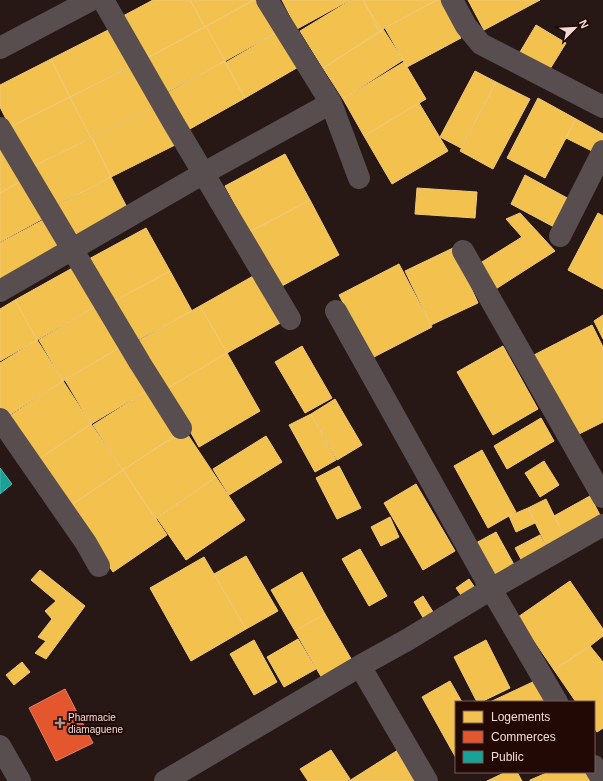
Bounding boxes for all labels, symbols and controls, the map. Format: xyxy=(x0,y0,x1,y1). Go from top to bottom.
north arrow xyxy=(555,8,595,48)
text: N xyxy=(577,18,591,30)
legend xyxy=(455,701,595,773)
text: Logements xyxy=(491,710,550,724)
place label: Pharmacie diamaguene xyxy=(68,712,123,735)
marker: Pharmacie diamaguene xyxy=(55,718,65,728)
text: Commerces xyxy=(491,730,556,744)
text: Public xyxy=(491,750,524,764)

